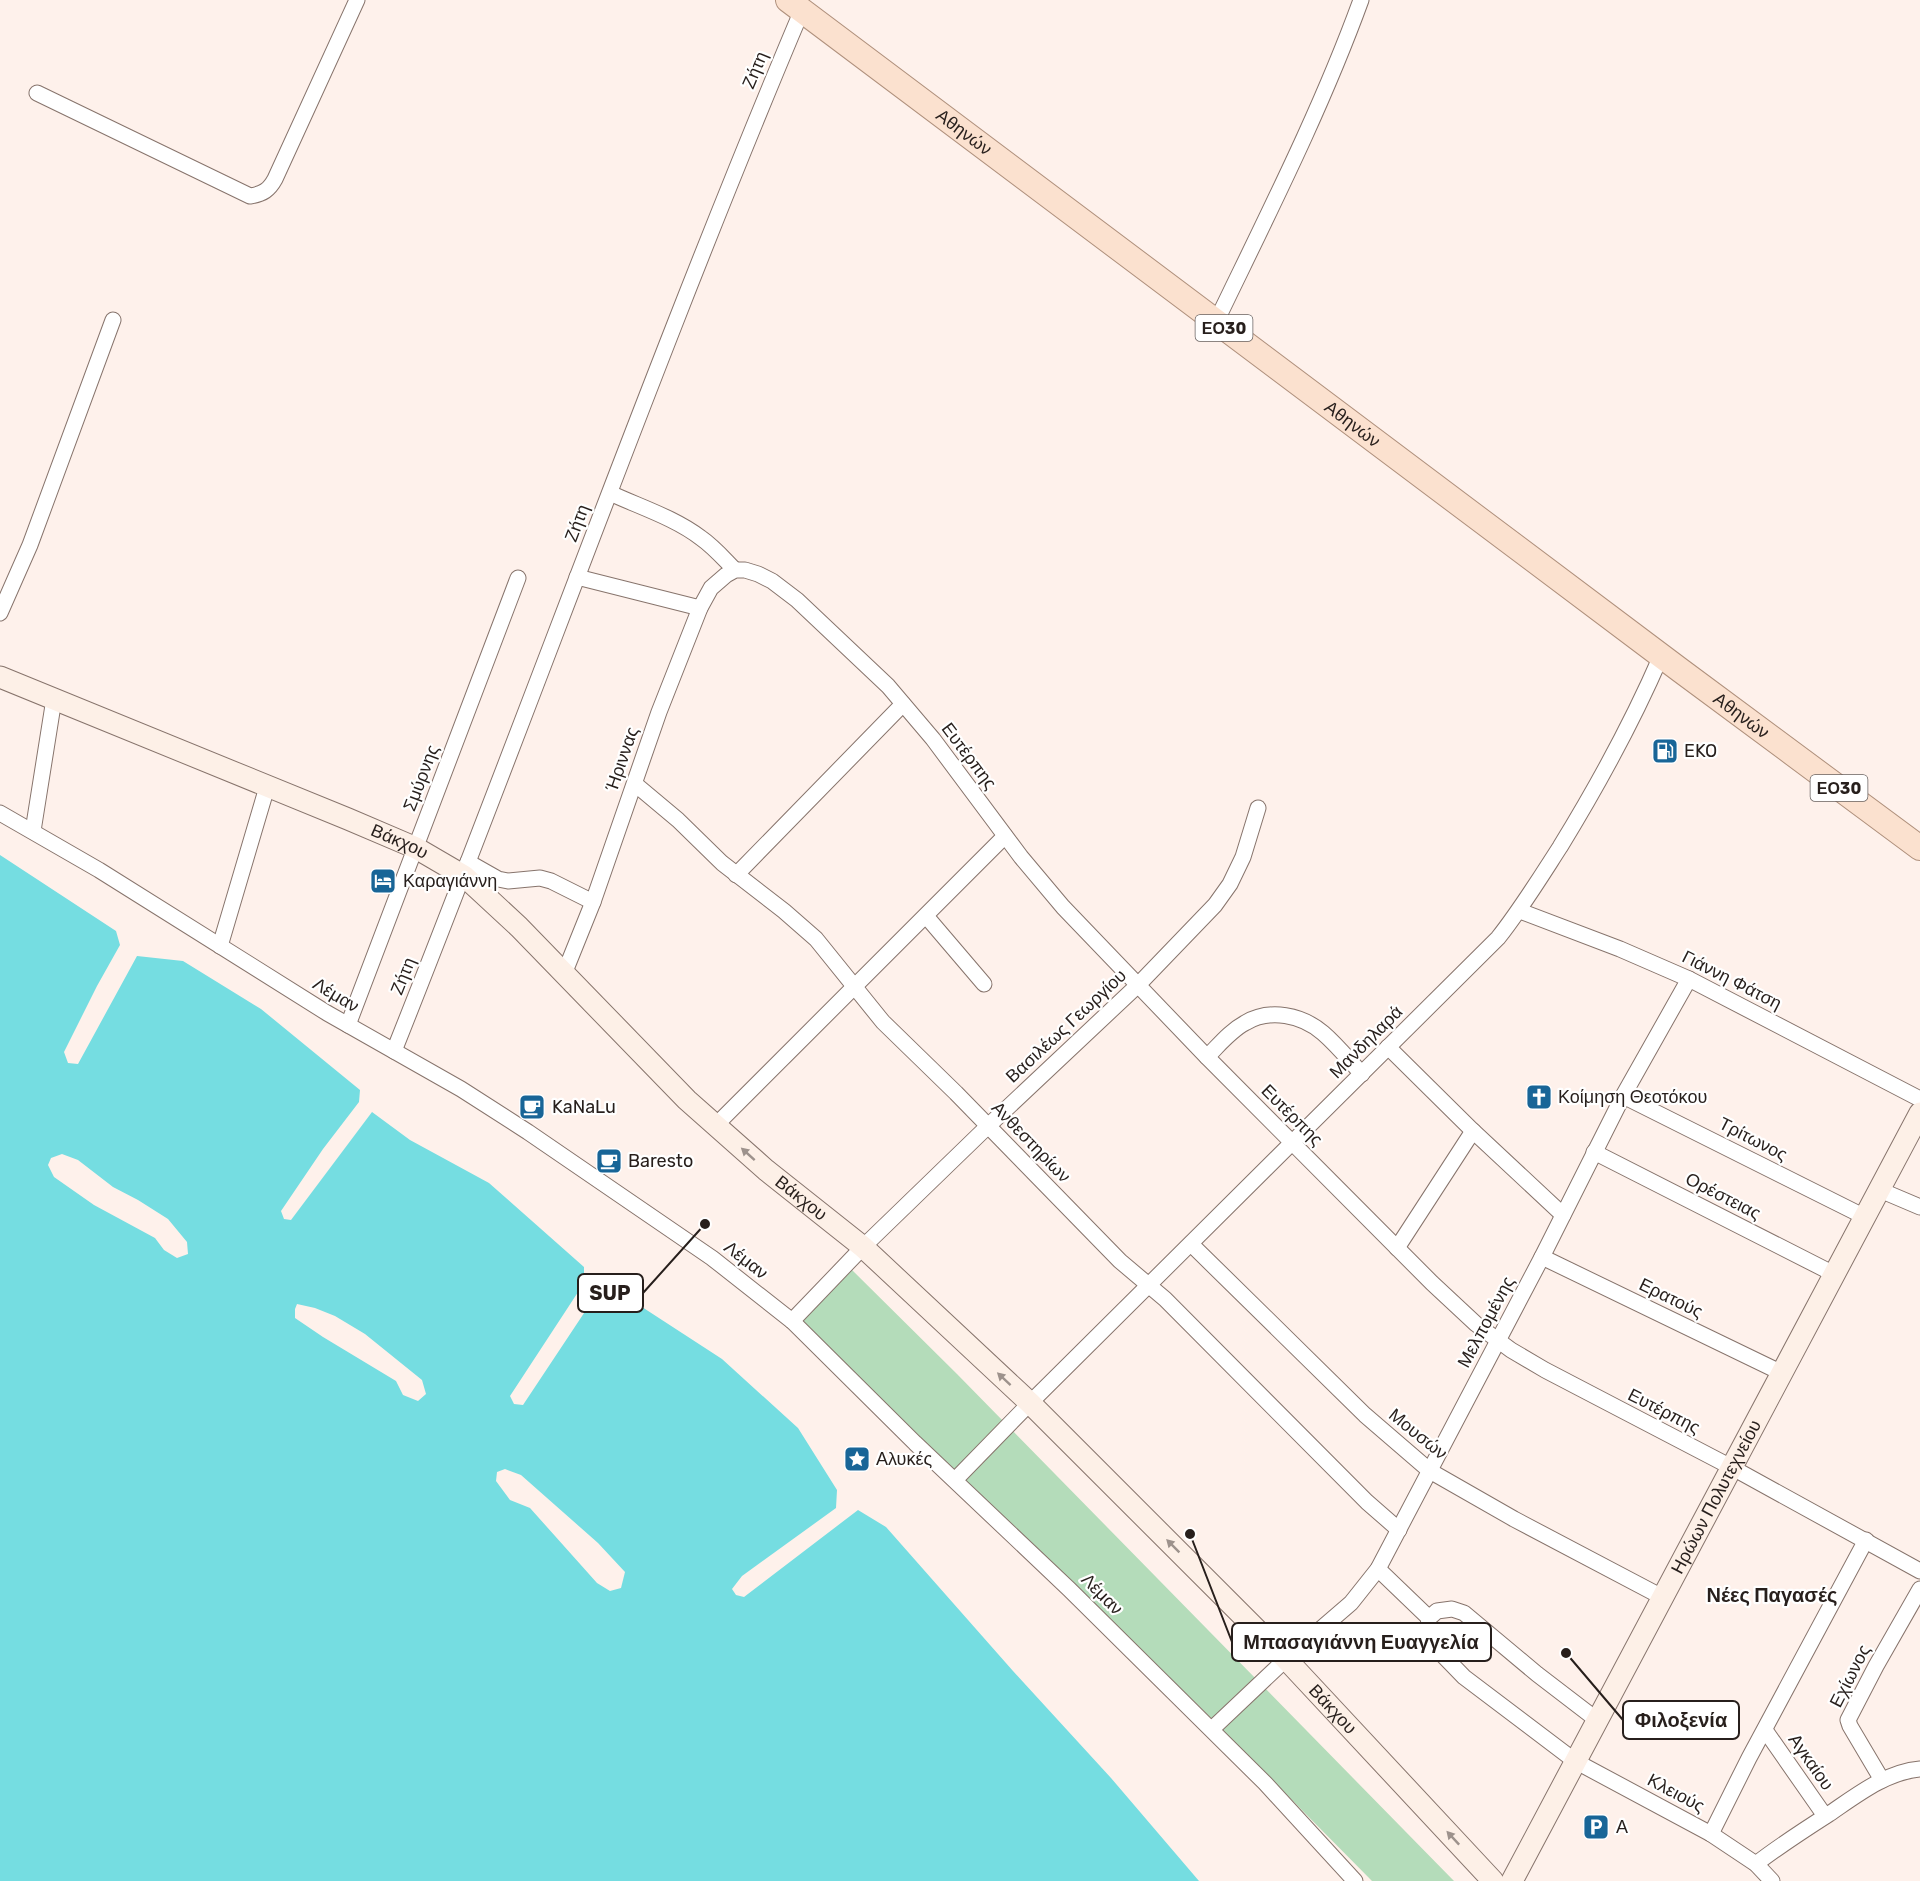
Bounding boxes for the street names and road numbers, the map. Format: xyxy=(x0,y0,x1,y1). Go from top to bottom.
street label: Ζήτη xyxy=(737,48,773,92)
street label: Αθηνών xyxy=(932,104,996,160)
road number: ΕΟ30 xyxy=(1196,315,1252,341)
street label: Αθηνών xyxy=(1320,396,1385,452)
street label: Ζήτη xyxy=(560,501,594,545)
street label: Αθηνών xyxy=(1709,688,1774,743)
street label: Ευτέρπης xyxy=(937,718,1001,794)
street label: Ήριννας xyxy=(600,724,643,795)
street label: Σμύρνης xyxy=(398,741,444,814)
road number: ΕΟ30 xyxy=(1810,775,1868,801)
street label: Βάκχου xyxy=(368,819,432,864)
street label: Γιάννη Φάτση xyxy=(1679,946,1785,1014)
street label: Ζήτη xyxy=(386,954,420,998)
street label: Βασιλέως Γεωργίου xyxy=(1001,964,1131,1088)
street label: Λέμαν xyxy=(309,973,363,1017)
street label: Μανδηλαρά xyxy=(1325,1001,1407,1083)
street label: Ευτέρπης xyxy=(1257,1080,1328,1151)
street label: Ανθεστηρίων xyxy=(987,1097,1075,1187)
street label: Τρίτωνος xyxy=(1715,1112,1791,1166)
street label: Ορέστειας xyxy=(1682,1168,1765,1224)
street label: Βάκχου xyxy=(771,1171,832,1225)
street label: Λέμαν xyxy=(720,1236,772,1284)
street label: Μελπομένης xyxy=(1453,1272,1519,1371)
street label: Ερατούς xyxy=(1636,1273,1707,1323)
street label: Ευτέρπης xyxy=(1624,1383,1704,1439)
street label: Μουσών xyxy=(1384,1404,1452,1464)
street label: Ηρώων Πολυτεχνείου xyxy=(1666,1416,1766,1578)
street label: Λέμαν xyxy=(1077,1569,1127,1619)
street label: Εχίωνος xyxy=(1825,1641,1875,1711)
street label: Βάκχου xyxy=(1304,1680,1361,1739)
street label: Αγκαίου xyxy=(1784,1730,1838,1794)
street label: Κλειούς xyxy=(1644,1769,1709,1817)

